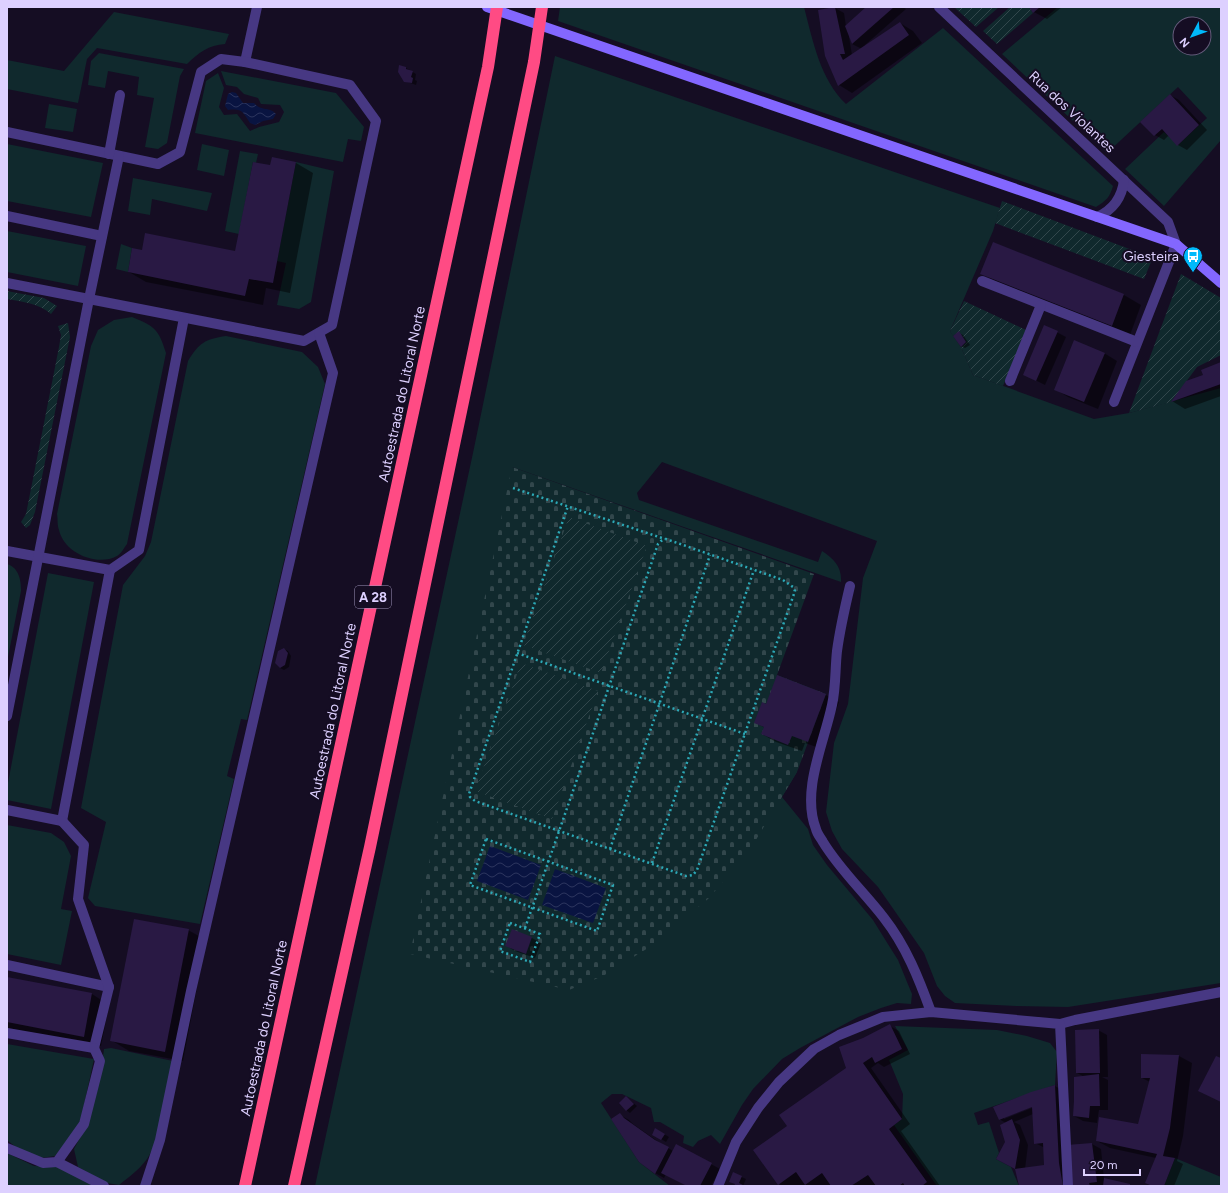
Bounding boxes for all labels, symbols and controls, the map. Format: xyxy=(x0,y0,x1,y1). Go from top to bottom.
north arrow xyxy=(1172,16,1212,56)
text: N xyxy=(1177,35,1193,50)
street label: Rua dos Violantes xyxy=(1025,68,1119,156)
bus stop icon: Giesteira xyxy=(1182,245,1204,273)
place label: Giesteira xyxy=(1123,248,1179,265)
street label: Autoestrada do Litoral Norte xyxy=(375,304,429,484)
road number: A 28 xyxy=(355,586,391,608)
street label: Autoestrada do Litoral Norte xyxy=(306,621,360,801)
street label: Autoestrada do Litoral Norte xyxy=(237,938,291,1118)
scale bar xyxy=(1084,1151,1140,1177)
text: 20 m xyxy=(1090,1158,1118,1172)

